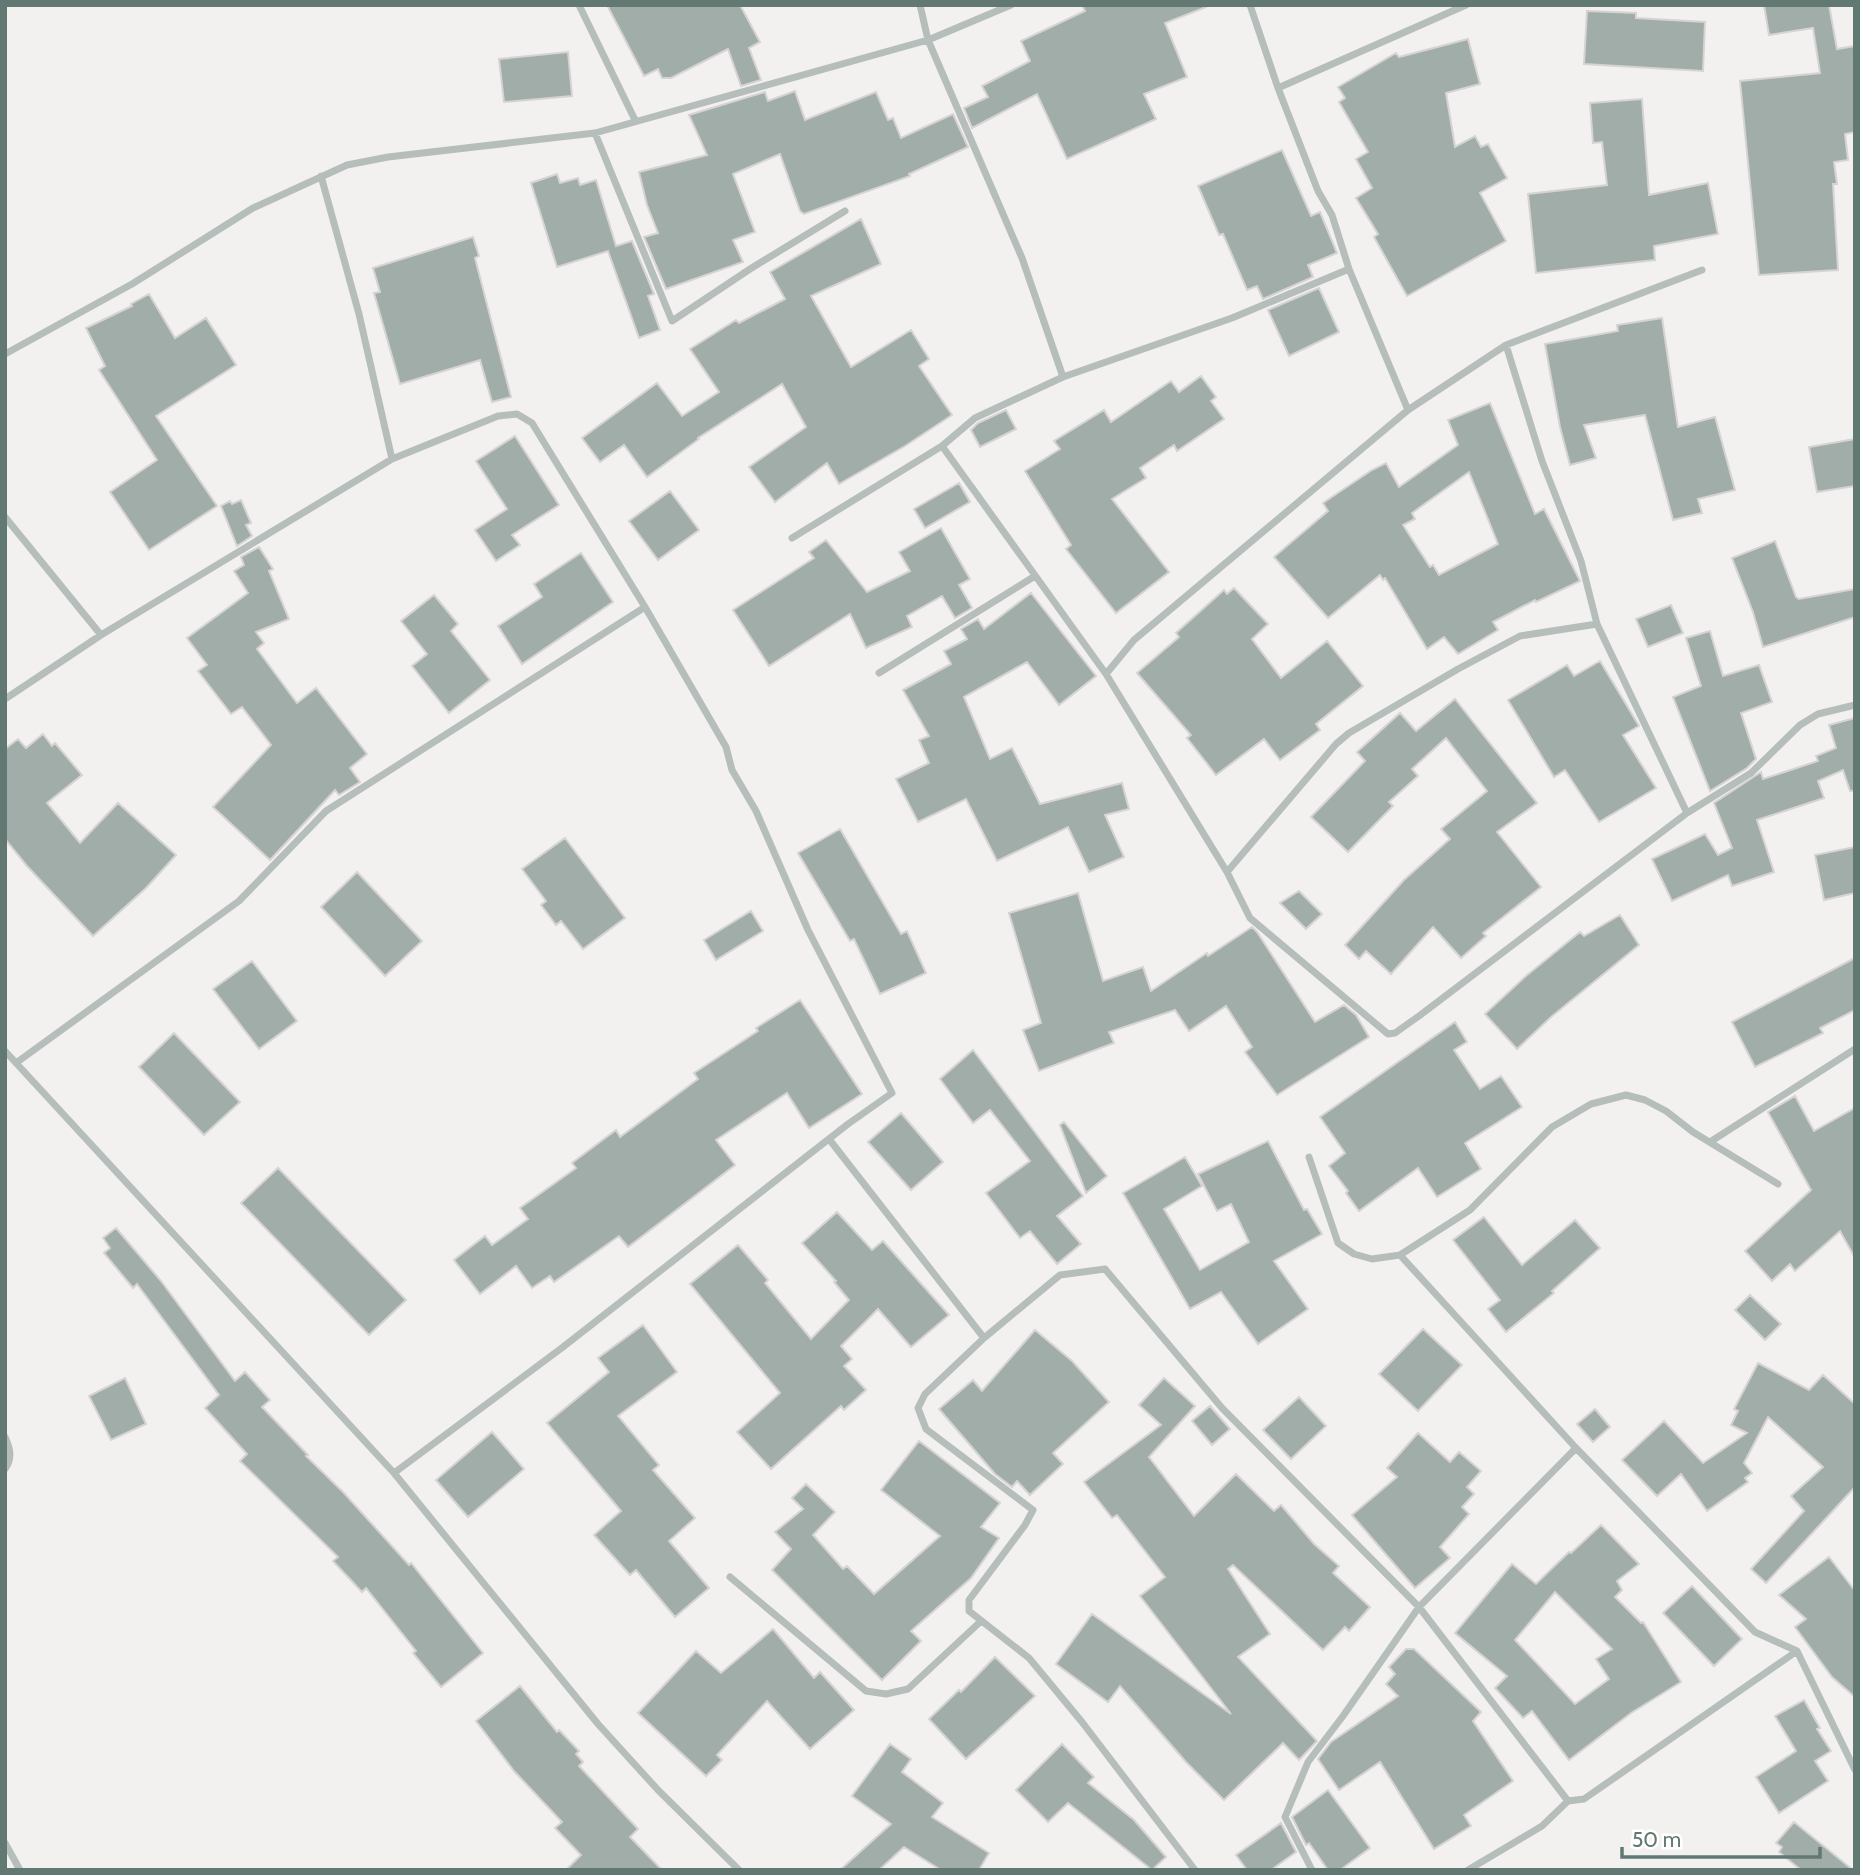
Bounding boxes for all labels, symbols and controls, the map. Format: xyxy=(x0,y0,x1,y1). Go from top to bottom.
scale bar xyxy=(1622,1815,1820,1859)
text: 50 m xyxy=(1632,1827,1681,1852)

